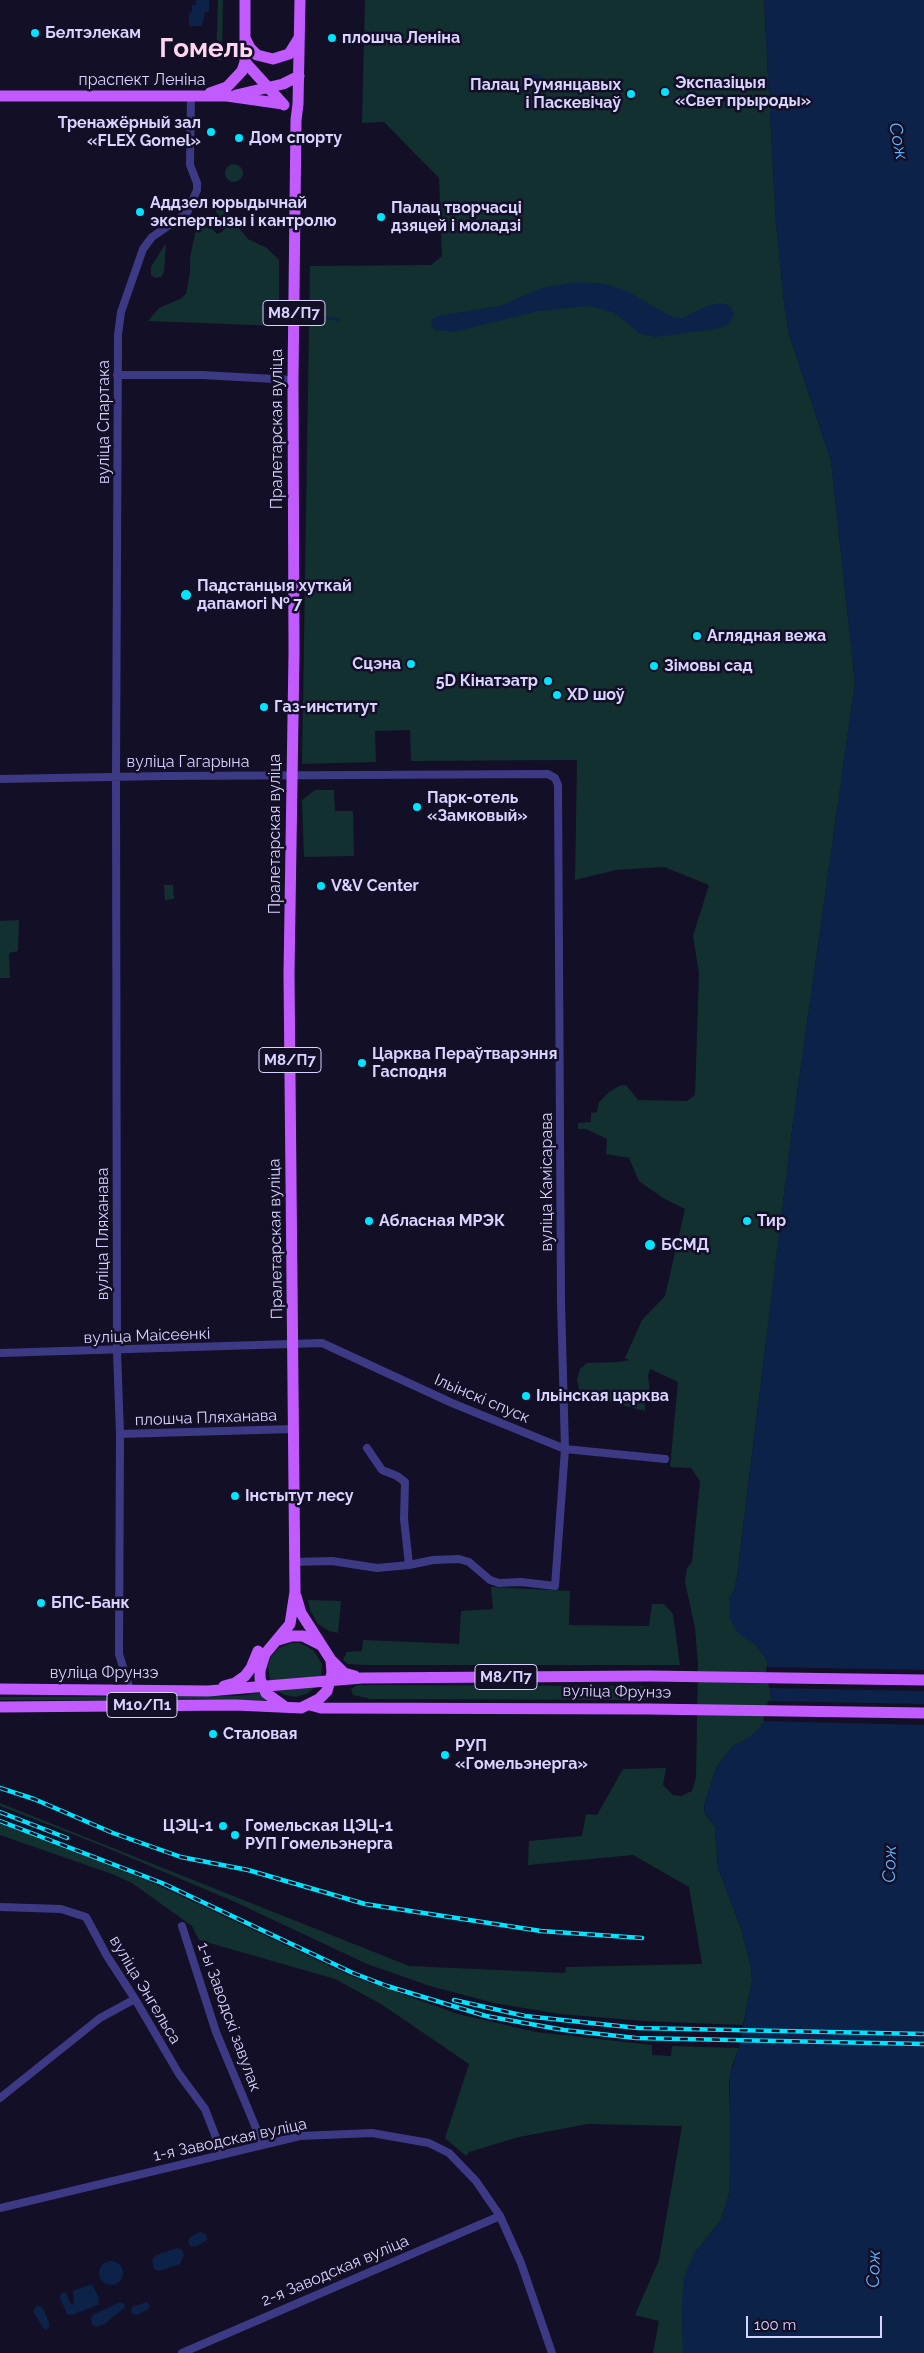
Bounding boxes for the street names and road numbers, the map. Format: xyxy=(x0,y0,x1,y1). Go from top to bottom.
street label: праспект Леніна xyxy=(79,70,205,90)
road number: М8/П7 xyxy=(263,300,325,326)
street label: Пралетарская вуліца xyxy=(267,349,287,509)
street label: вуліца Спартака xyxy=(94,360,114,484)
street label: вуліца Гагарына xyxy=(127,752,249,772)
street label: Пралетарская вуліца xyxy=(265,754,285,914)
road number: М8/П7 xyxy=(259,1048,321,1072)
street label: вуліца Камісарава xyxy=(537,1113,557,1251)
street label: Пралетарская вуліца xyxy=(265,1159,287,1319)
street label: вуліца Пляханава xyxy=(93,1168,113,1300)
street label: вуліца Маісеенкі xyxy=(83,1324,211,1348)
street label: Ільінскі спуск xyxy=(431,1370,533,1428)
street label: плошча Пляханава xyxy=(135,1406,277,1430)
street label: вуліца Фрунзэ xyxy=(50,1663,158,1683)
road number: М8/П7 xyxy=(475,1664,537,1690)
street label: вуліца Фрунзэ xyxy=(563,1681,671,1703)
road number: М10/П1 xyxy=(107,1692,177,1718)
street label: вуліца Энгельса xyxy=(105,1932,185,2048)
street label: 1-ы Заводскі завулак xyxy=(193,1940,265,2094)
street label: 1-я Заводская вуліца xyxy=(151,2114,309,2166)
street label: 2-я Заводская вуліца xyxy=(258,2231,412,2311)

